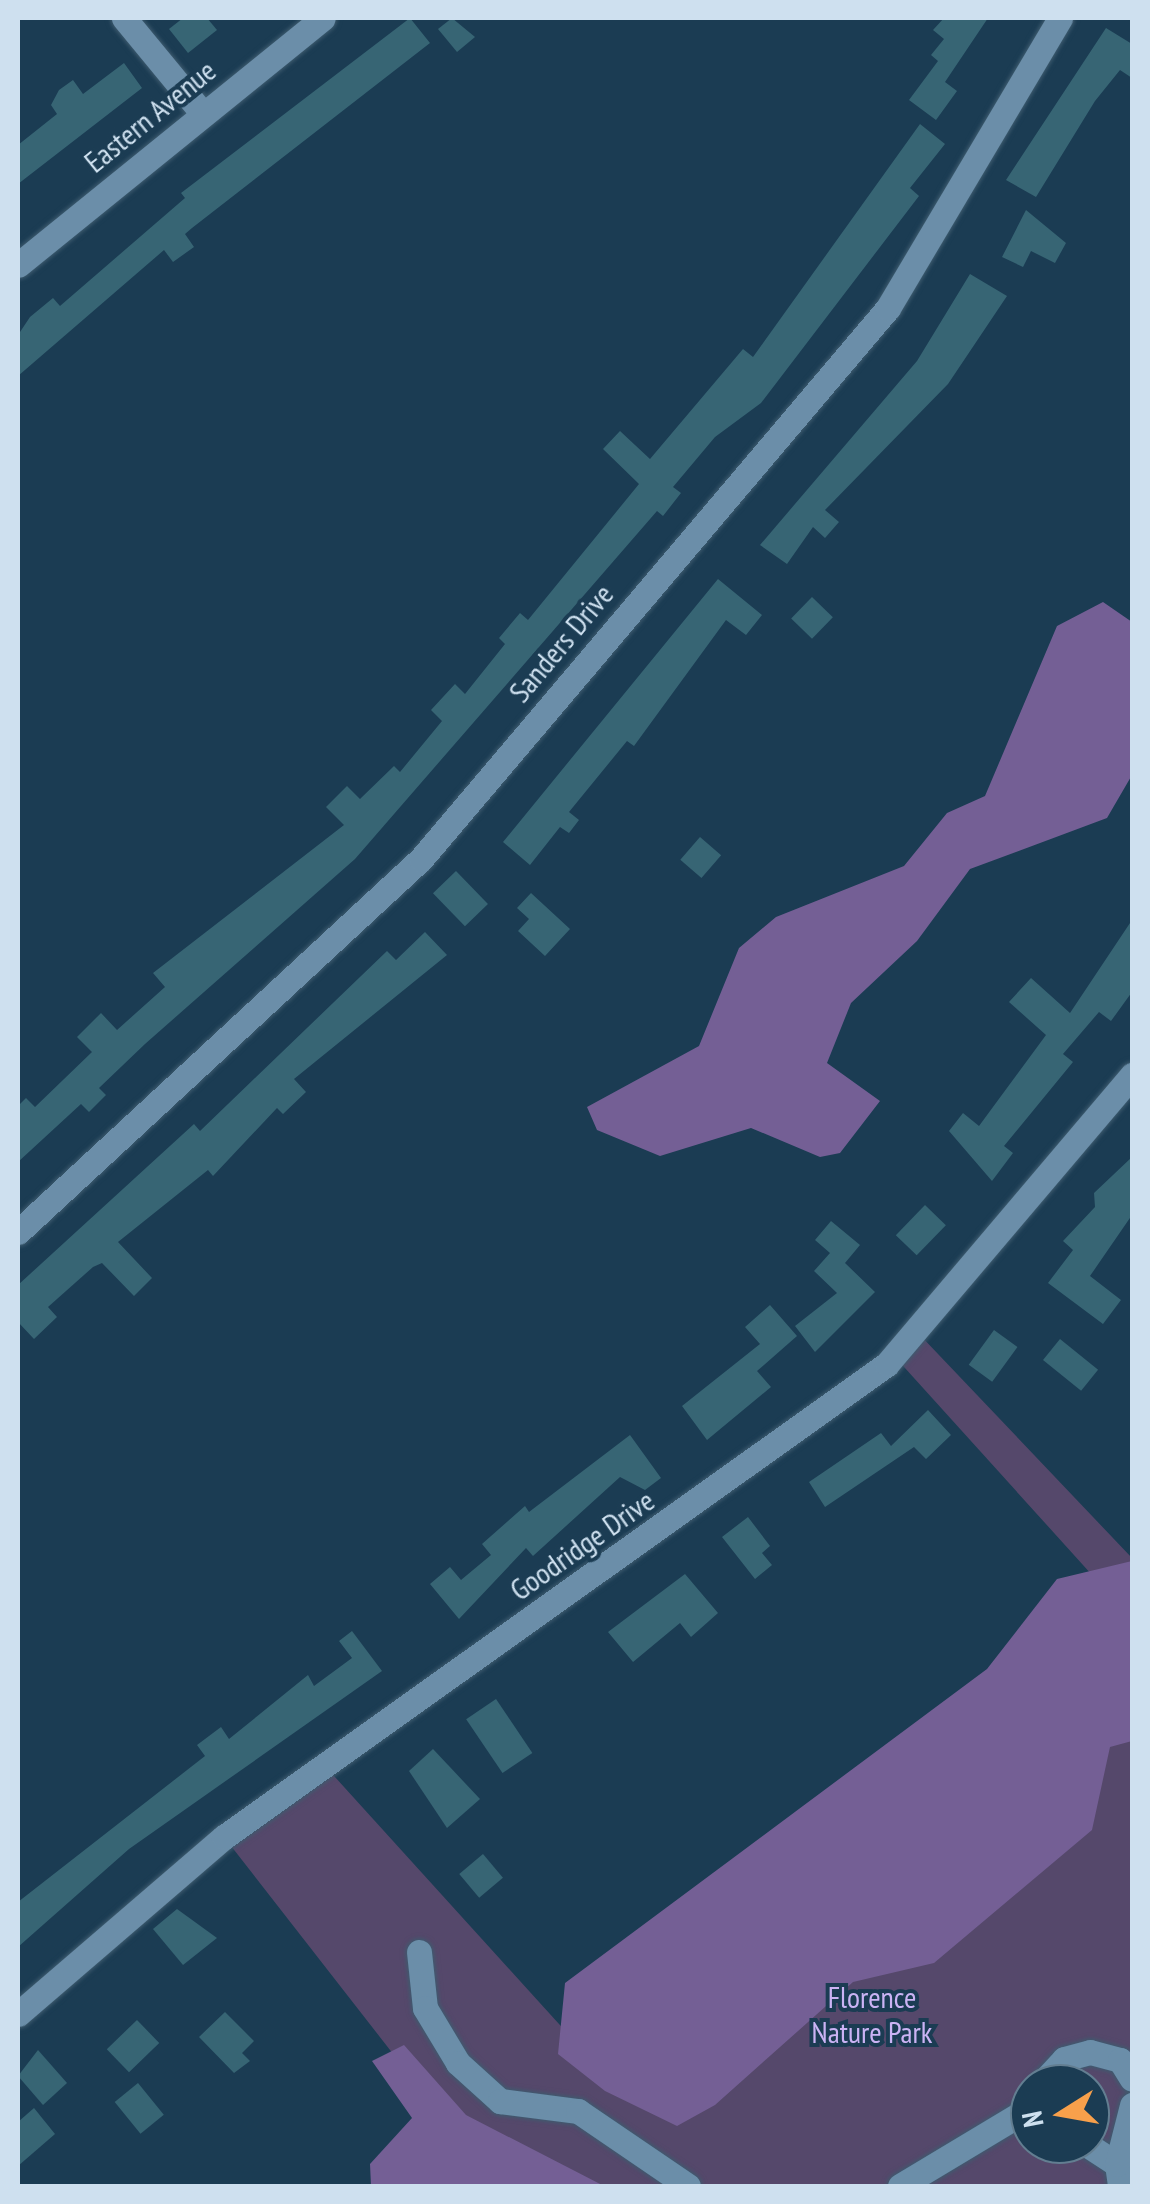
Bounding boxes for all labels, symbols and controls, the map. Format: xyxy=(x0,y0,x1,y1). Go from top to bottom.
street label: Eastern Avenue xyxy=(77,52,223,180)
street label: Sanders Drive xyxy=(501,577,621,709)
street label: Goodridge Drive xyxy=(503,1482,661,1608)
park label: Florence Nature Park xyxy=(812,1979,932,2050)
north arrow xyxy=(1010,2064,1110,2164)
text: N xyxy=(1012,2108,1052,2130)

